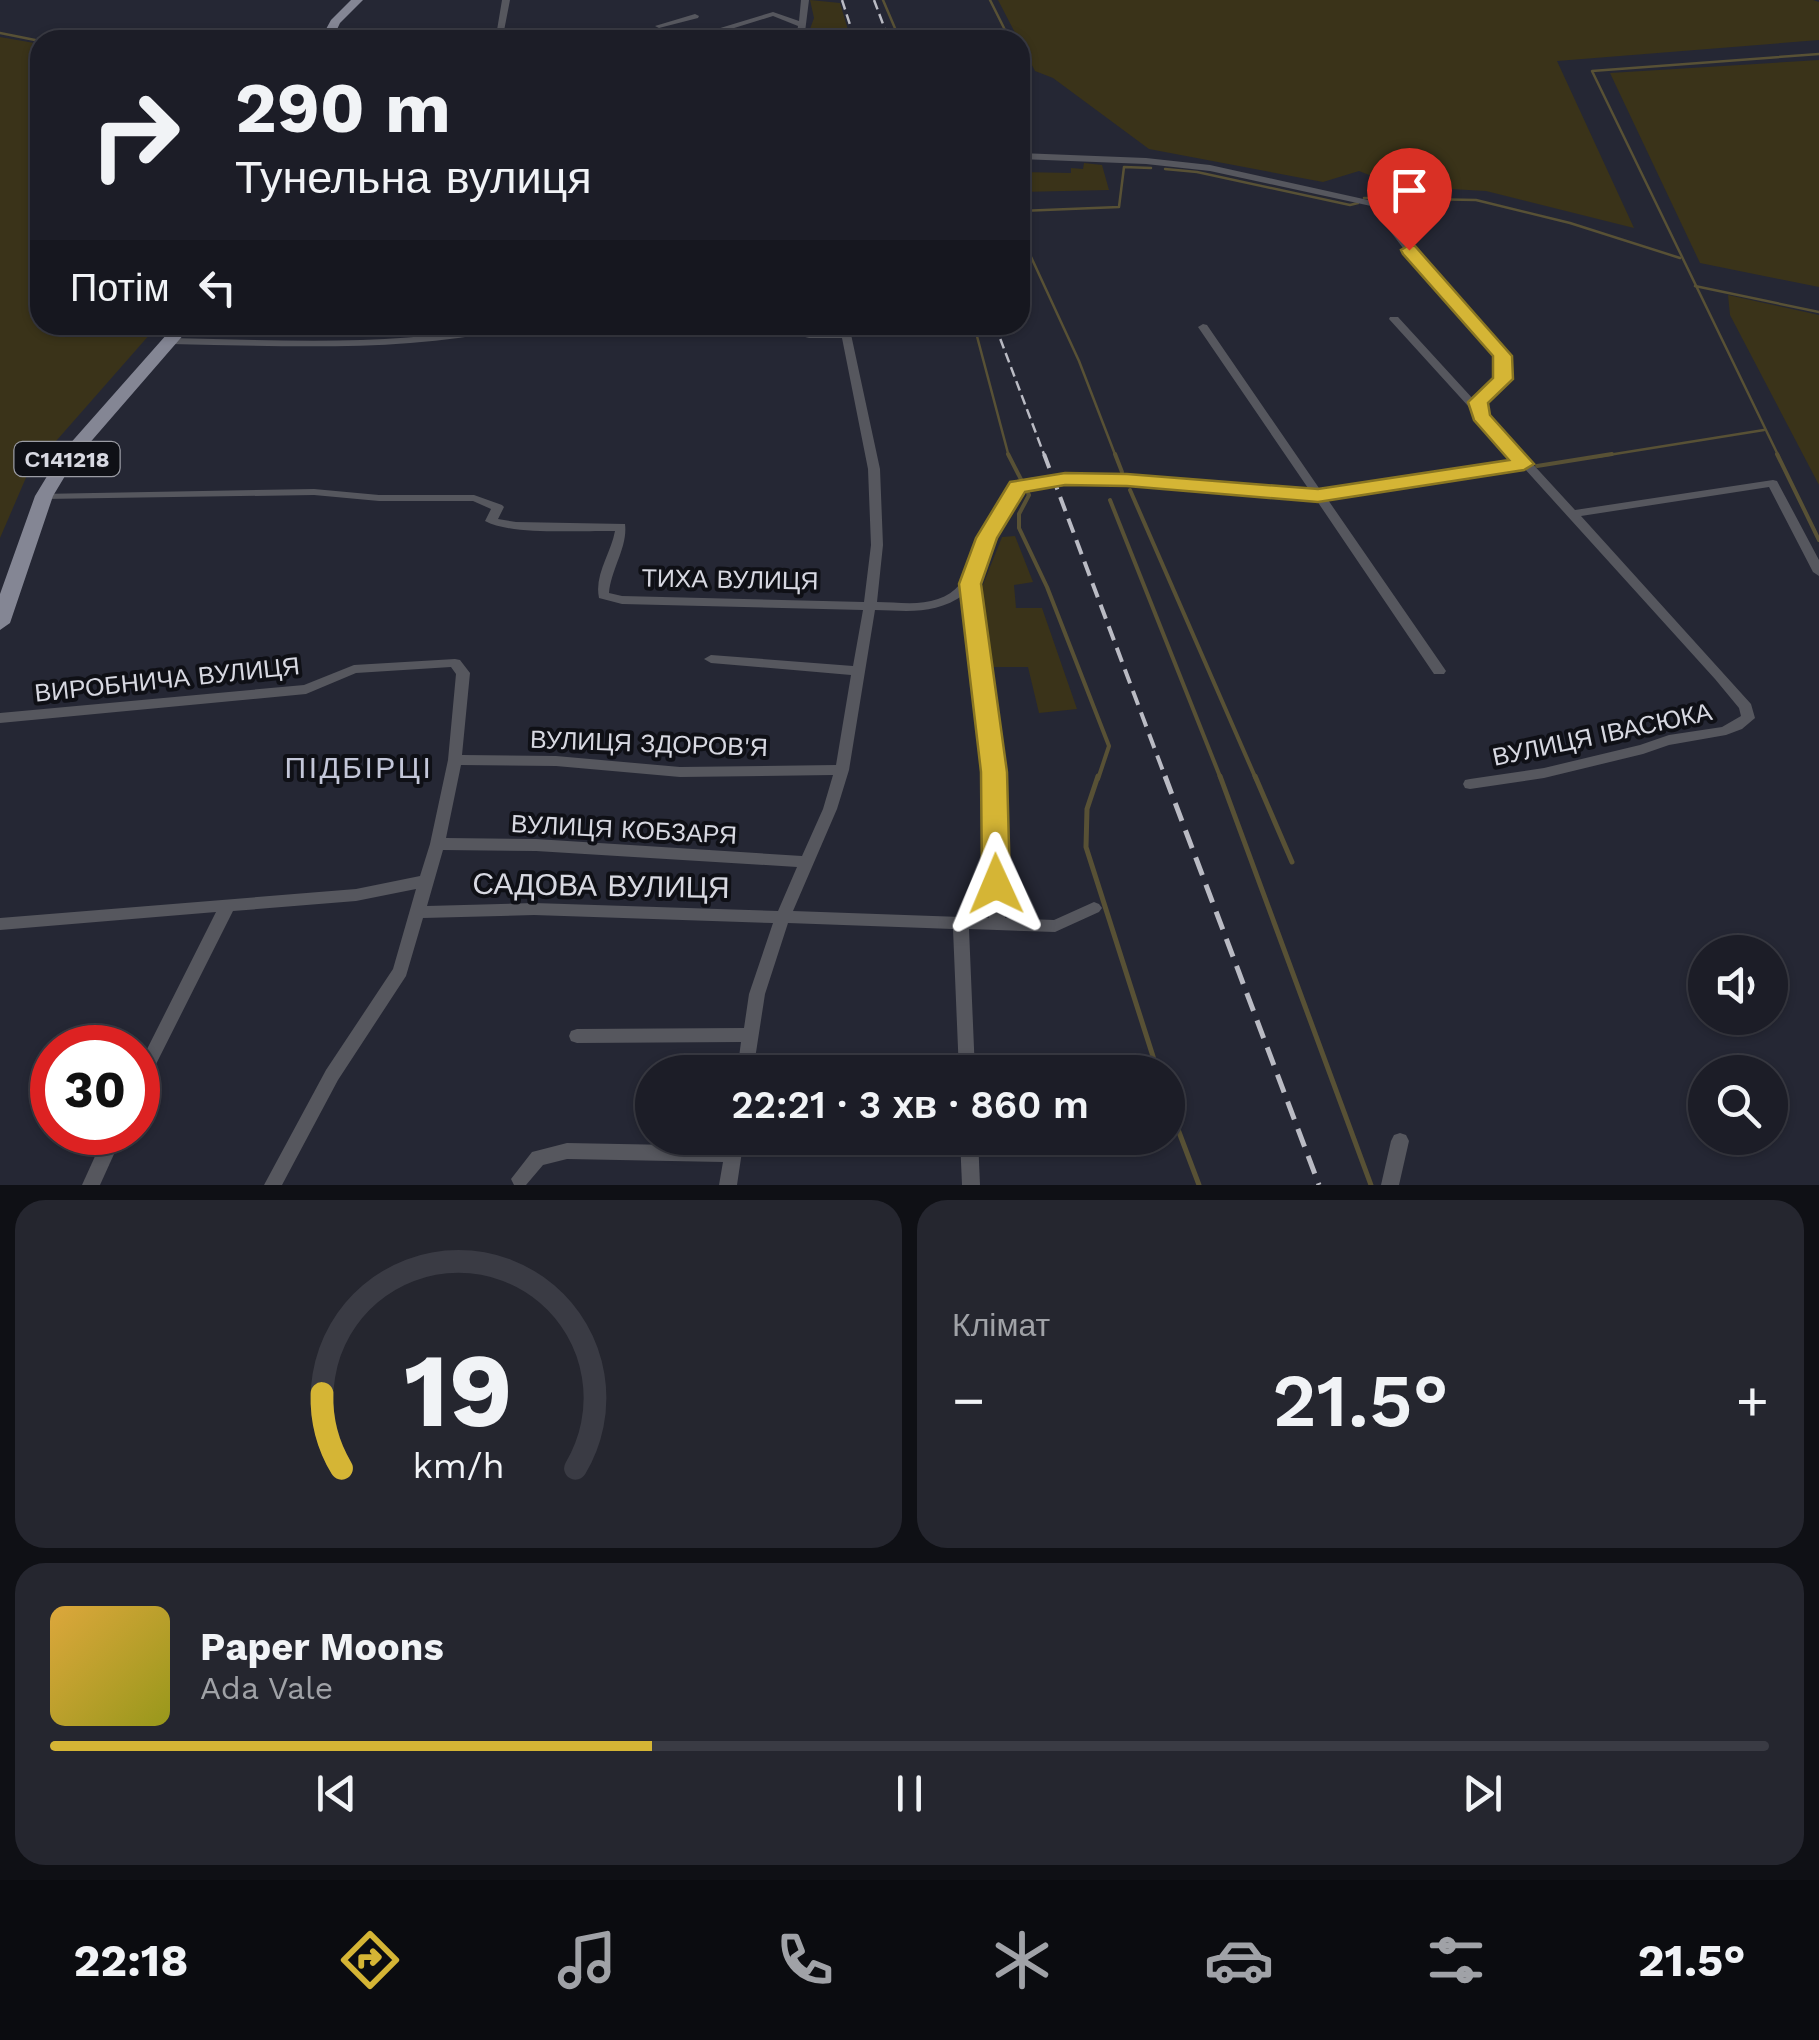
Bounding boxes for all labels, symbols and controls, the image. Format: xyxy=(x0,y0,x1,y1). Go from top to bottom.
text: 290 m xyxy=(235,67,451,149)
icon: right xyxy=(70,70,200,200)
pin xyxy=(1367,148,1452,251)
text: Тунельна вулиця xyxy=(235,151,592,204)
icon: arrive xyxy=(1382,163,1437,218)
icon: left xyxy=(190,260,245,315)
text: Потім xyxy=(70,266,170,310)
road number: С141218 xyxy=(15,442,120,476)
street label: ТИХА ВУЛИЦЯ xyxy=(641,563,819,596)
street label: ВИРОБНИЧА ВУЛИЦЯ xyxy=(33,651,301,708)
street label: ВУЛИЦЯ ІВАСЮКА xyxy=(1490,697,1715,772)
street label: ВУЛИЦЯ ЗДОРОВ'Я xyxy=(530,725,768,762)
district label: ПІДБІРЦІ xyxy=(285,750,433,785)
street label: ВУЛИЦЯ КОБЗАРЯ xyxy=(510,809,738,850)
position arrow xyxy=(944,832,1048,936)
street label: САДОВА ВУЛИЦЯ xyxy=(472,866,730,905)
map controls xyxy=(1688,935,1788,1155)
button: sound xyxy=(1688,935,1788,1035)
speed limit sign: 30 xyxy=(30,1025,160,1155)
button: search xyxy=(1688,1055,1788,1155)
text: 22:21 · 3 хв · 860 m xyxy=(731,1083,1089,1127)
text: Клімат xyxy=(952,1306,1050,1344)
text: 19 xyxy=(404,1329,513,1451)
text: 21.5° xyxy=(1272,1356,1449,1444)
text: − xyxy=(952,1368,985,1432)
text: + xyxy=(1736,1368,1769,1432)
text: km/h xyxy=(412,1445,505,1487)
text: Paper Moons xyxy=(200,1625,444,1669)
text: Ada Vale xyxy=(200,1669,333,1707)
icon: previous xyxy=(309,1766,364,1821)
icon: pause xyxy=(882,1766,937,1821)
icon: next xyxy=(1455,1766,1510,1821)
icon: directions xyxy=(335,1925,405,1995)
icon: music xyxy=(552,1925,622,1995)
icon: phone xyxy=(770,1925,840,1995)
icon: climate xyxy=(987,1925,1057,1995)
icon: car xyxy=(1204,1925,1274,1995)
icon: filters xyxy=(1421,1925,1491,1995)
text: 22:18 xyxy=(74,1934,188,1987)
text: 21.5° xyxy=(1638,1934,1745,1987)

